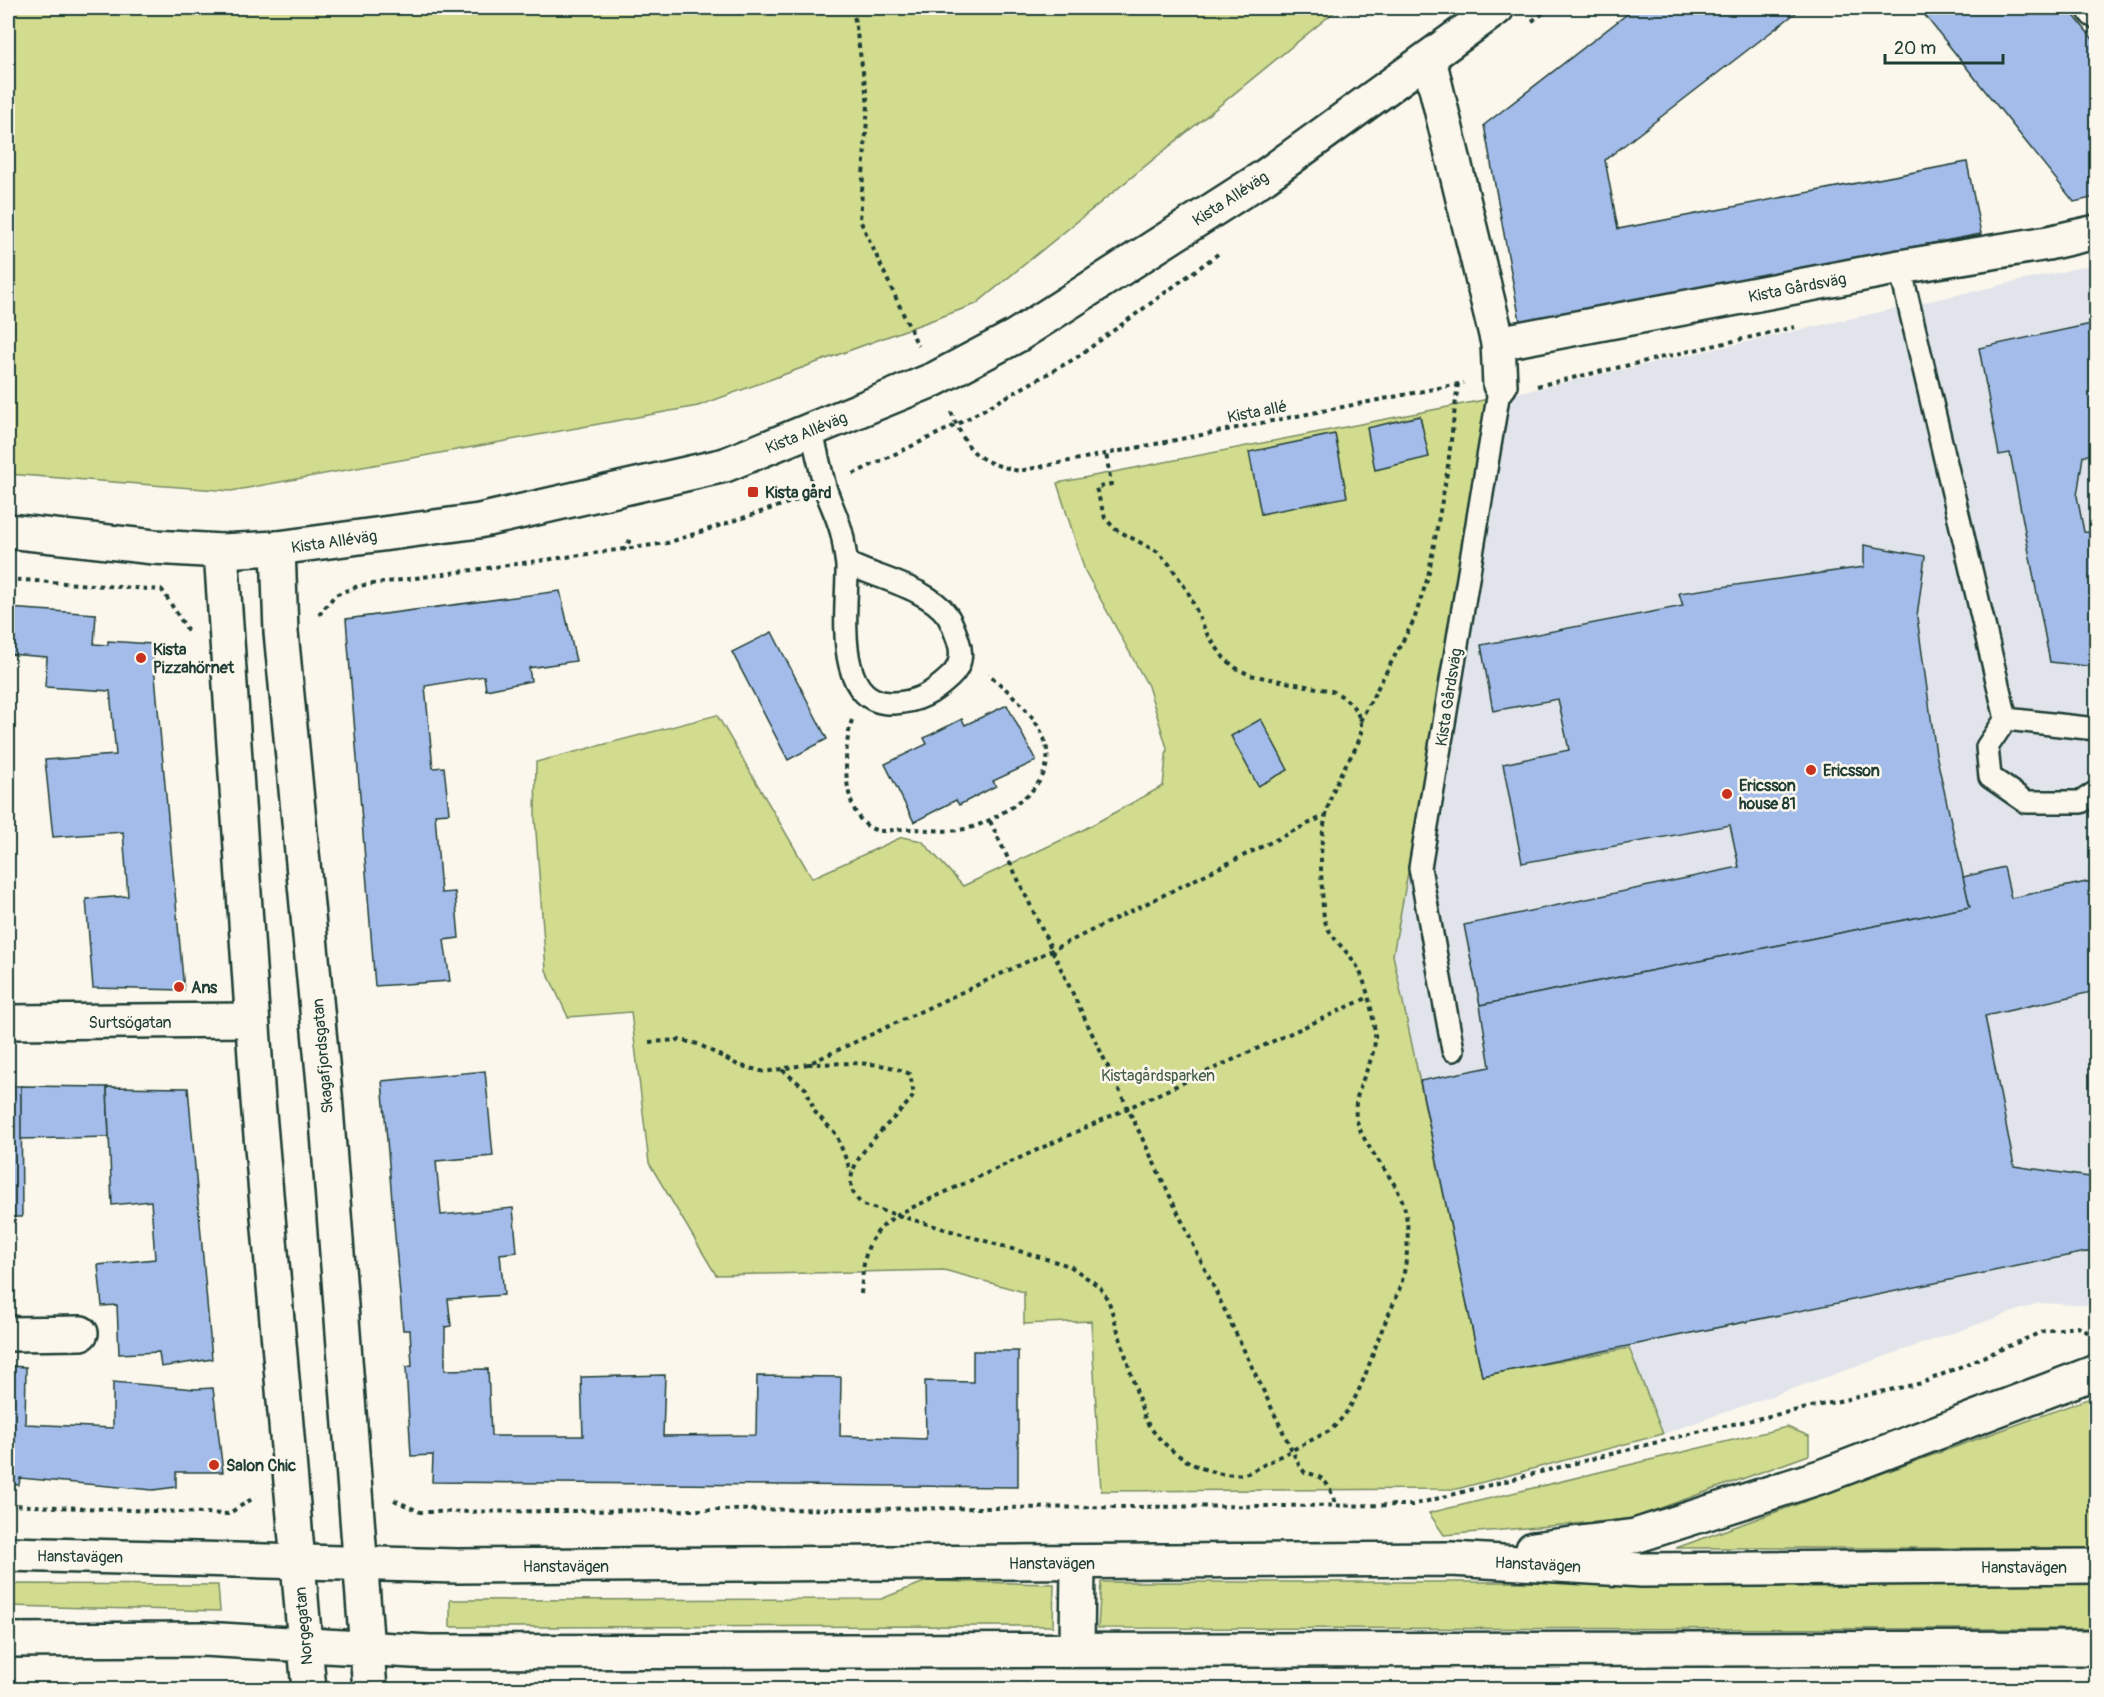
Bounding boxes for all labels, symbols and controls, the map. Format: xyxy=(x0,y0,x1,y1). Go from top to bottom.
scale bar xyxy=(1885,27,2004,65)
text: 20 m xyxy=(1894,37,1936,60)
street label: Kista Alléväg xyxy=(1189,167,1272,231)
street label: Kista Gårdsväg xyxy=(1747,269,1848,307)
street label: Kista allé xyxy=(1226,396,1289,428)
street label: Kista Alléväg xyxy=(763,407,850,458)
place label: Kista gård xyxy=(765,483,832,503)
marker: Kista gård xyxy=(746,485,760,499)
street label: Kista Alléväg xyxy=(290,526,378,558)
place label: Kista Pizzahörnet xyxy=(153,640,235,678)
street label: Kista Gårdsväg xyxy=(1431,647,1467,748)
marker: Kista Pizzahörnet xyxy=(134,651,148,665)
place label: Ericsson xyxy=(1823,761,1880,781)
marker: Ericsson xyxy=(1804,763,1818,777)
place label: Ericsson house 81 xyxy=(1739,776,1796,814)
marker: Ericsson house 81 xyxy=(1720,787,1734,801)
place label: Ans xyxy=(191,978,218,998)
marker: Ans xyxy=(172,980,186,994)
street label: Skagafjordsgatan xyxy=(308,997,338,1114)
street label: Surtsögatan xyxy=(89,1013,171,1033)
park label: Kistagårdsparken xyxy=(1101,1066,1215,1086)
place label: Salon Chic xyxy=(226,1456,296,1476)
marker: Salon Chic xyxy=(207,1458,221,1472)
street label: Hanstavägen xyxy=(37,1546,123,1568)
street label: Hanstavägen xyxy=(1494,1553,1582,1577)
street label: Hanstavägen xyxy=(1009,1554,1095,1574)
street label: Hanstavägen xyxy=(523,1557,609,1577)
street label: Hanstavägen xyxy=(1981,1558,2067,1578)
street label: Norgegatan xyxy=(291,1586,317,1666)

